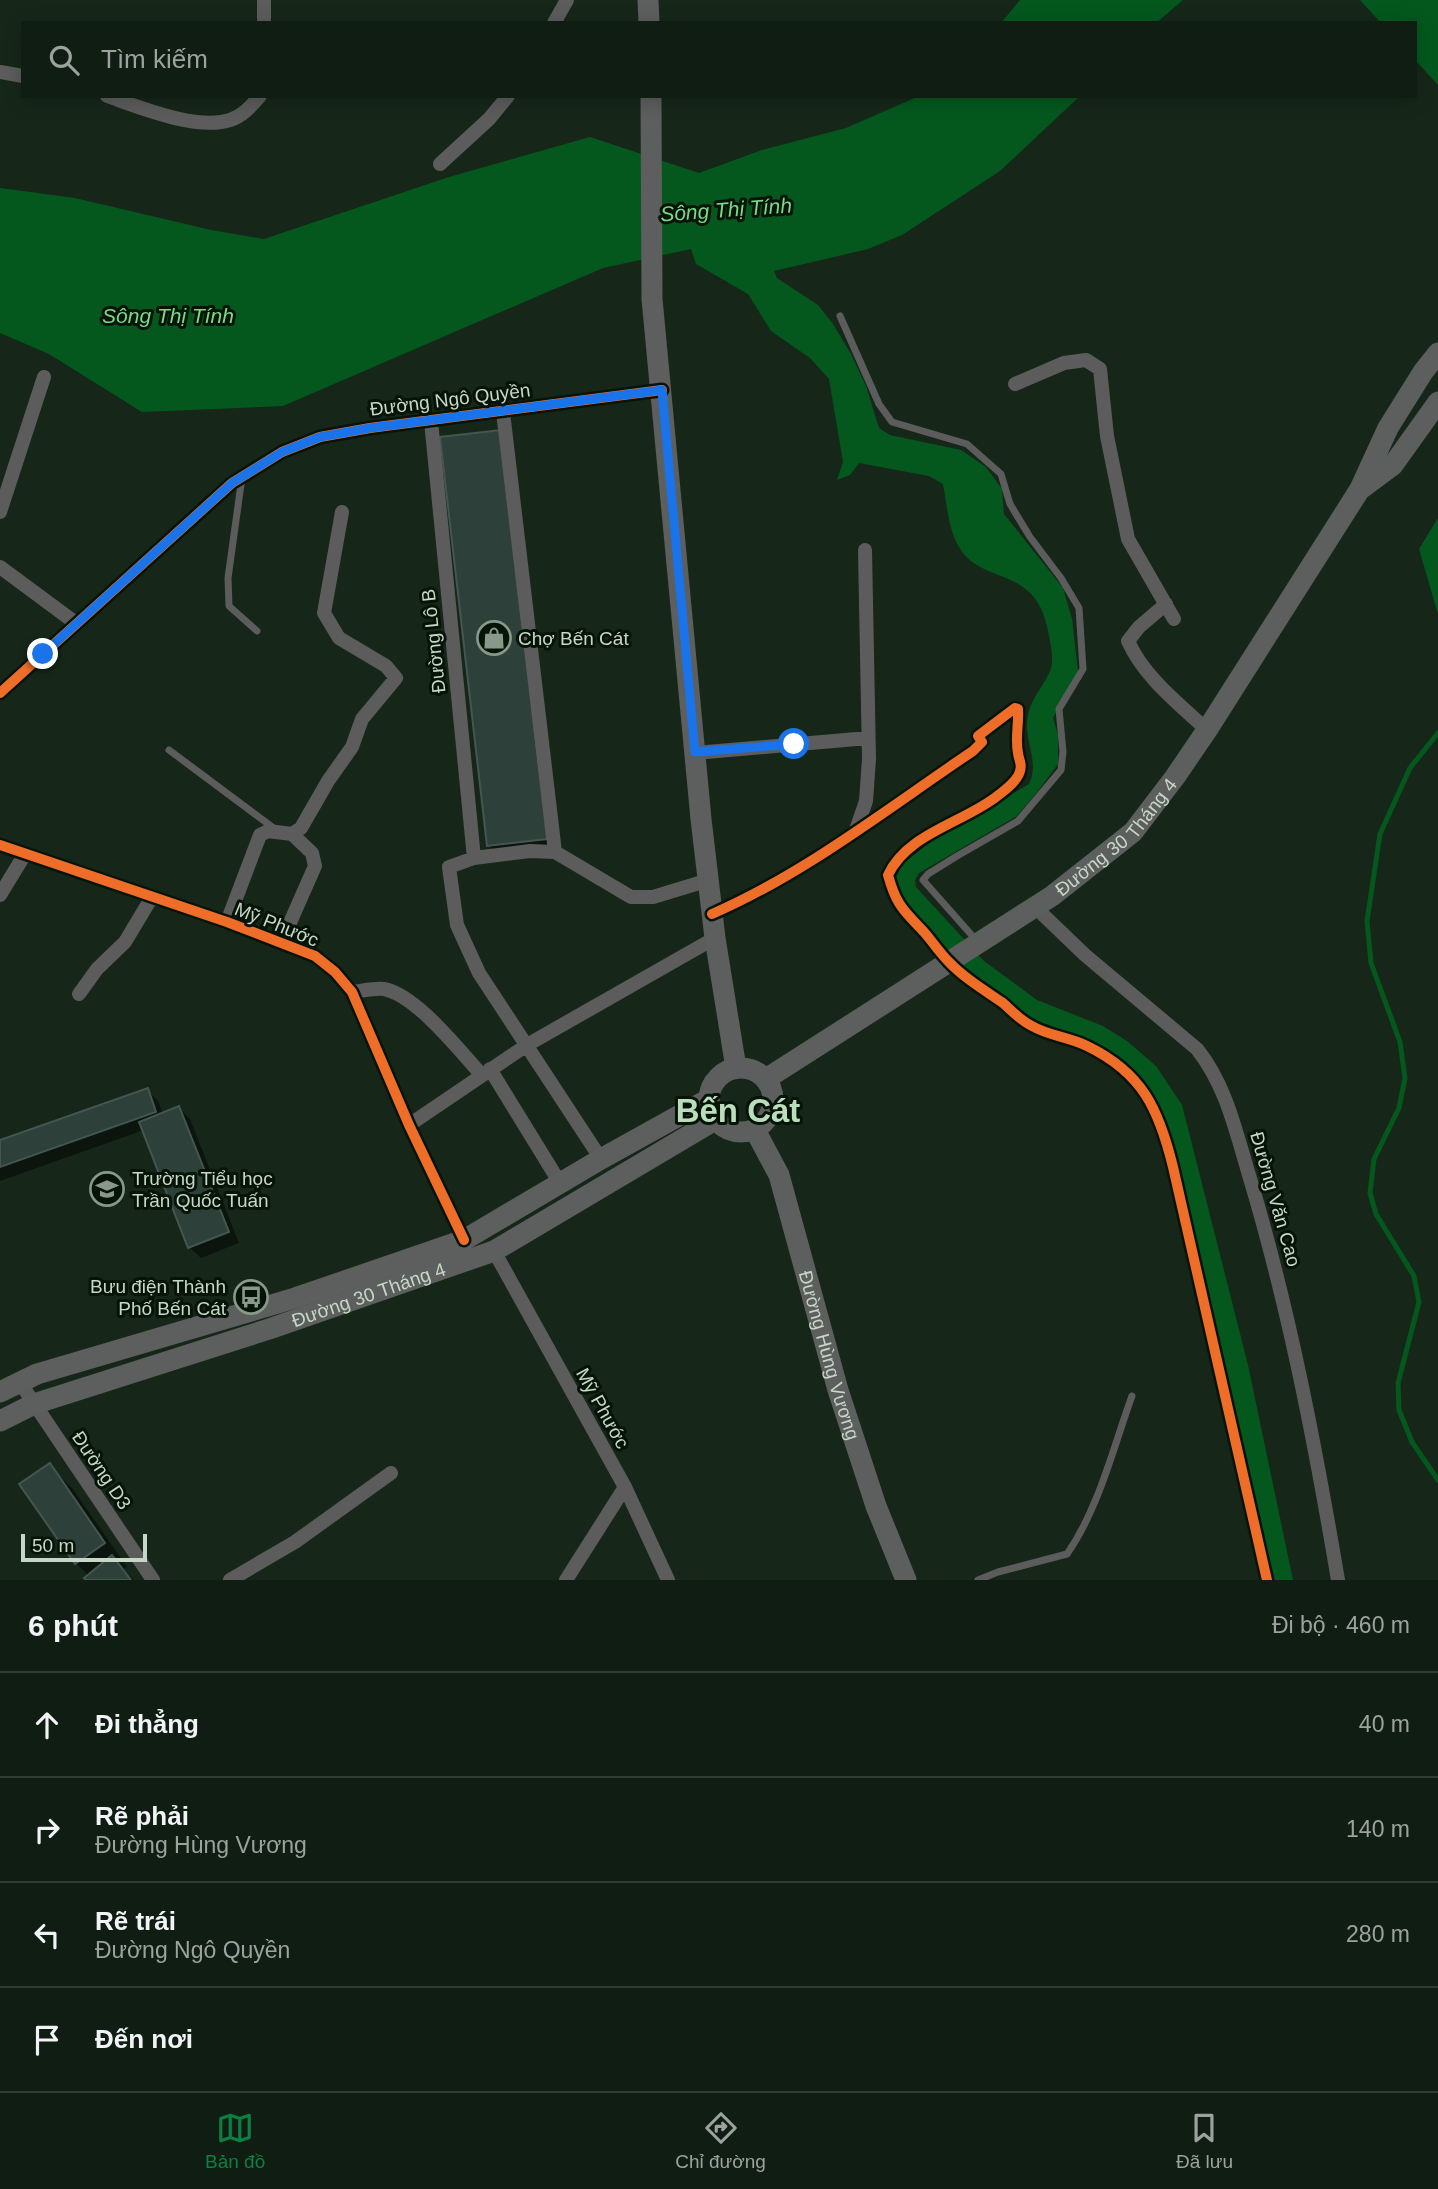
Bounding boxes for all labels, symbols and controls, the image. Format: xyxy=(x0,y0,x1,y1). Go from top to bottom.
search box xyxy=(21,21,1417,98)
icon: search xyxy=(45,41,83,79)
text: Tìm kiếm xyxy=(101,44,208,74)
water label: Sông Thị Tính xyxy=(659,193,793,226)
water label: Sông Thị Tính xyxy=(102,304,234,327)
street label: Đường Ngô Quyền xyxy=(369,379,531,420)
street label: Đường Lô B xyxy=(418,588,449,694)
shop icon: Chợ Bến Cát xyxy=(475,619,513,657)
place label: Chợ Bến Cát xyxy=(518,628,629,649)
route end xyxy=(27,638,58,669)
route start xyxy=(778,728,809,759)
street label: Đường 30 Tháng 4 xyxy=(1051,774,1181,900)
street label: Mỹ Phước xyxy=(232,898,322,951)
district label: Bến Cát xyxy=(676,1092,800,1129)
street label: Đường Văn Cao xyxy=(1246,1129,1305,1269)
place label: Trường Tiểu học Trần Quốc Tuấn xyxy=(132,1168,273,1211)
school or university icon: Trường Tiểu học Trần Quốc Tuấn xyxy=(88,1170,126,1208)
street label: Đường 30 Tháng 4 xyxy=(289,1259,449,1331)
street label: Đường Hùng Vương xyxy=(795,1268,864,1442)
place label: Bưu điện Thành Phố Bến Cát xyxy=(90,1276,227,1319)
bus stop icon: Bưu điện Thành Phố Bến Cát xyxy=(232,1278,270,1316)
street label: Mỹ Phước xyxy=(572,1364,633,1452)
street label: Đường D3 xyxy=(68,1427,135,1513)
scale bar xyxy=(21,1531,147,1563)
text: 50 m xyxy=(32,1535,74,1556)
text: 6 phút xyxy=(28,1609,118,1642)
text: Đi bộ · 460 m xyxy=(1272,1612,1410,1638)
icon: ahead xyxy=(28,1706,66,1744)
text: Đi thẳng xyxy=(95,1709,199,1739)
text: 40 m xyxy=(1359,1711,1410,1737)
text: Rẽ phải xyxy=(95,1801,189,1831)
icon: right xyxy=(28,1811,66,1849)
text: 140 m xyxy=(1346,1816,1410,1842)
text: Đường Hùng Vương xyxy=(95,1832,307,1858)
text: Rẽ trái xyxy=(95,1906,176,1936)
icon: left xyxy=(28,1916,66,1954)
text: 280 m xyxy=(1346,1921,1410,1947)
text: Đường Ngô Quyền xyxy=(95,1937,290,1963)
icon: arrive xyxy=(28,2021,66,2059)
text: Đến nơi xyxy=(95,2024,193,2054)
tab: Bản đồ xyxy=(205,2109,265,2173)
tab: Chỉ đường xyxy=(675,2109,766,2173)
tab: Đã lưu xyxy=(1176,2109,1233,2173)

